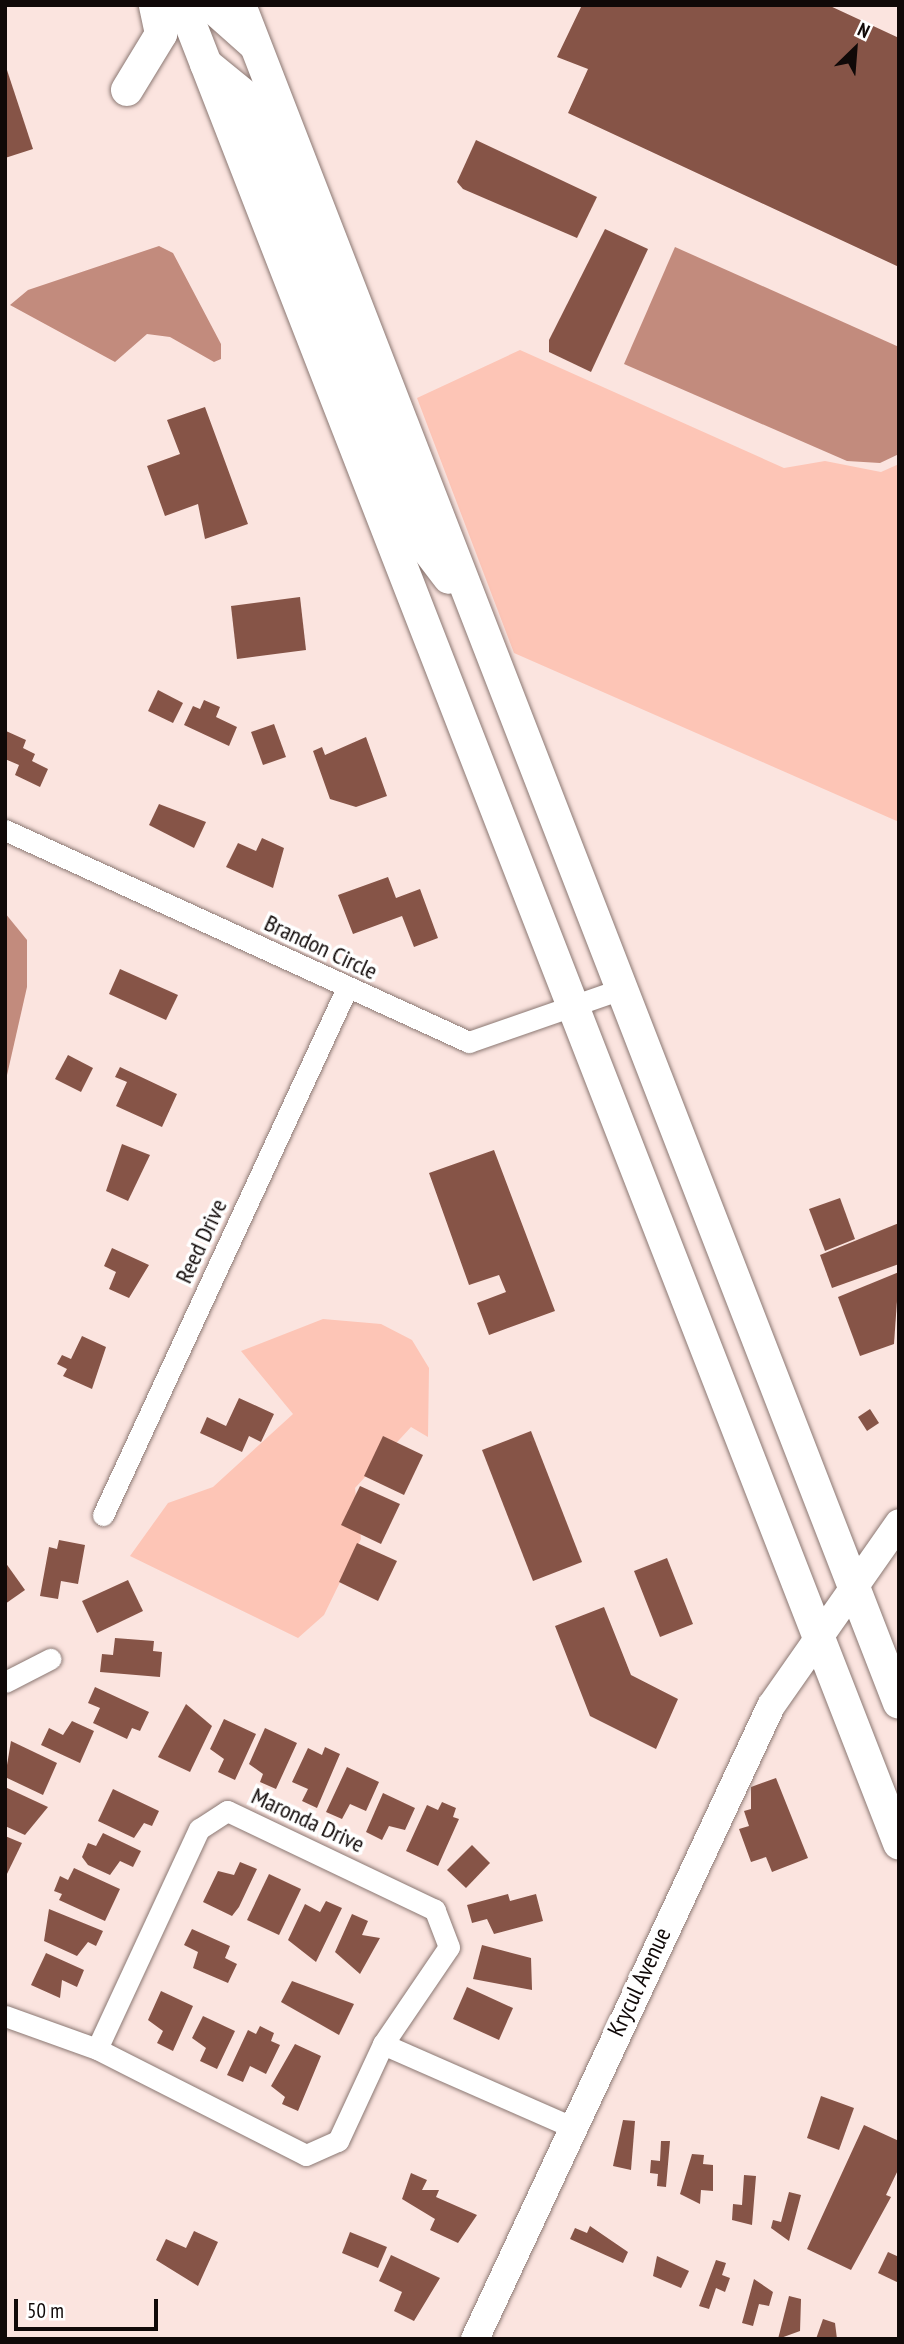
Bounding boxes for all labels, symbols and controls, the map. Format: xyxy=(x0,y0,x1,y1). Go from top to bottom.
north arrow xyxy=(820,14,890,84)
text: N xyxy=(854,17,874,43)
street label: Brandon Circle xyxy=(260,908,382,986)
street label: Reed Drive xyxy=(169,1194,233,1288)
street label: Maronda Drive xyxy=(247,1781,369,1859)
street label: Krycul Avenue xyxy=(601,1923,677,2041)
scale bar xyxy=(18,2284,161,2328)
text: 50 m xyxy=(27,2297,64,2324)

